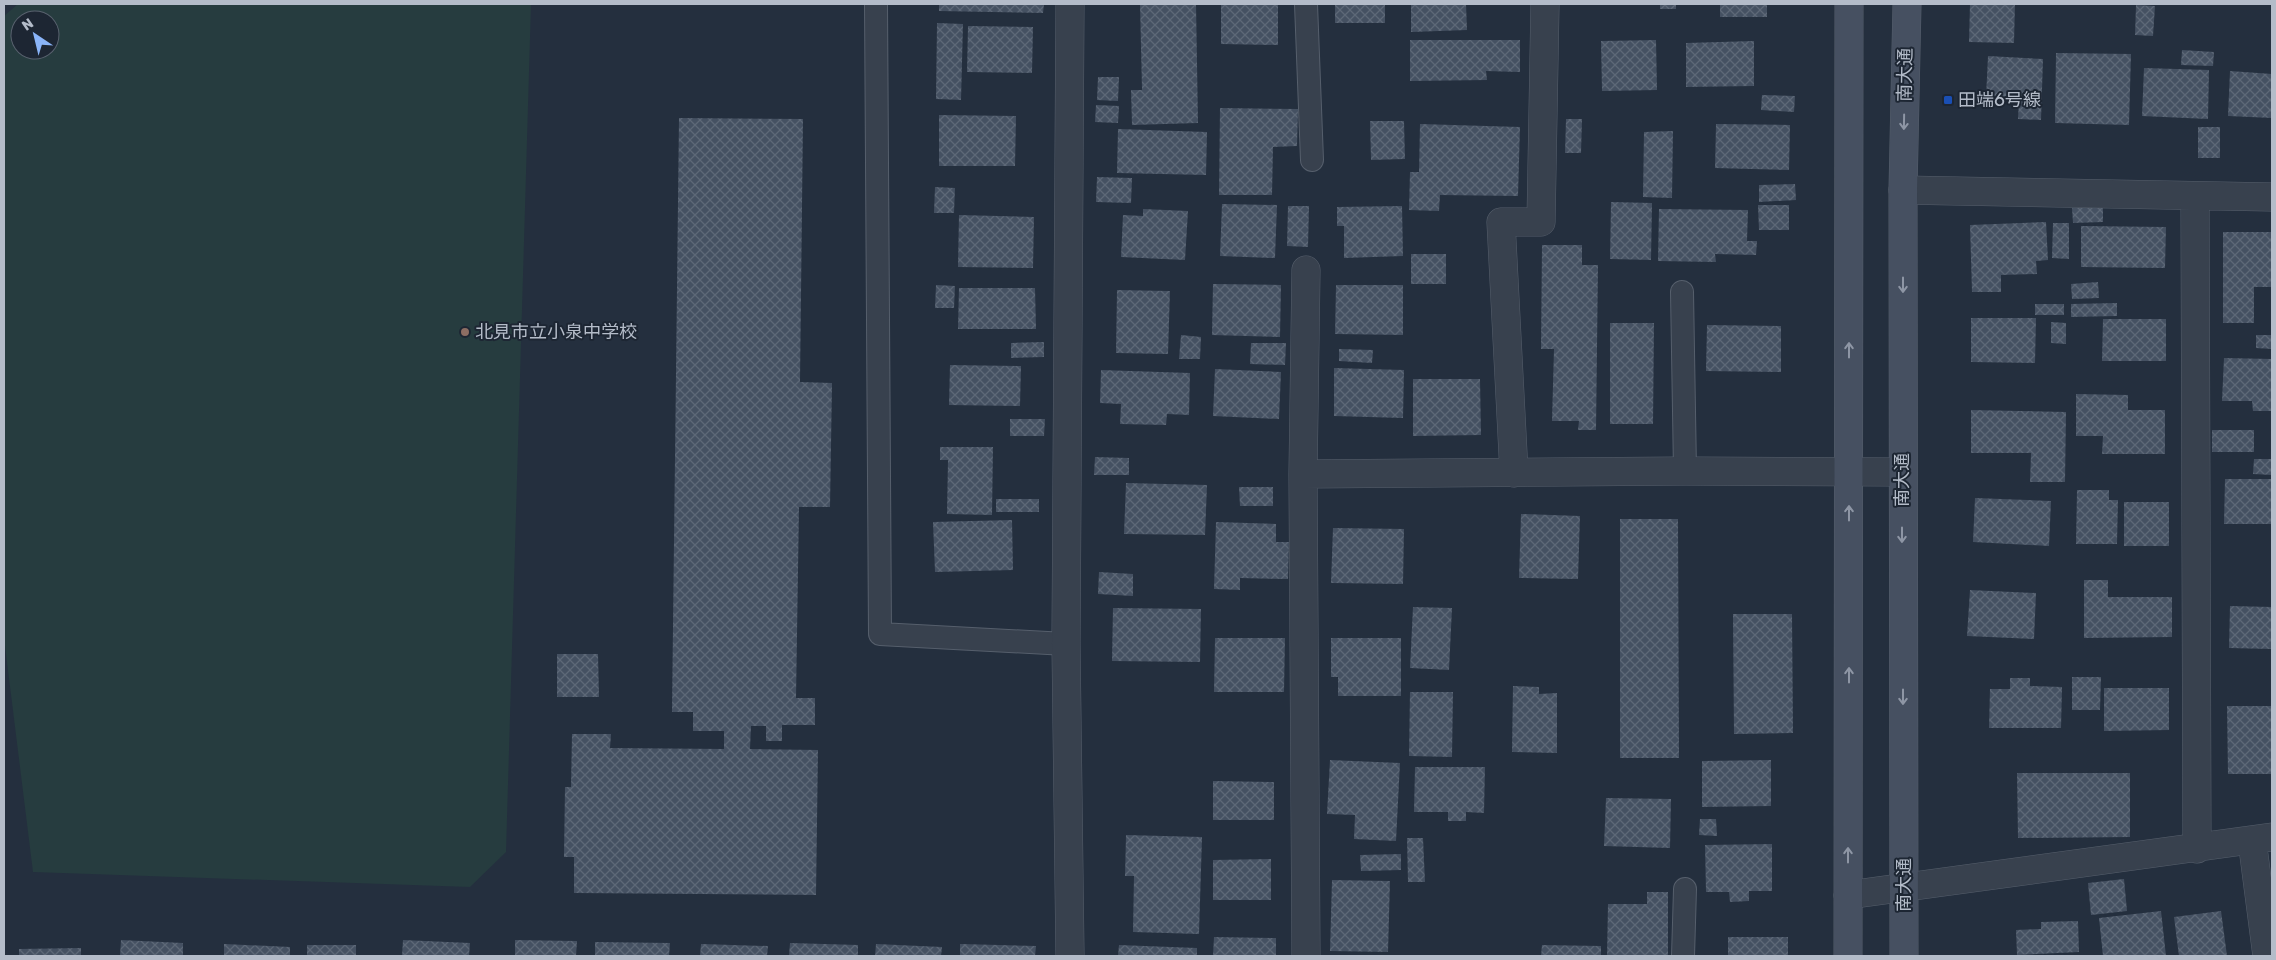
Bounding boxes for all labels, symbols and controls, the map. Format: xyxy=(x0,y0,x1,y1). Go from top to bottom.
north arrow xyxy=(10,10,60,60)
text: N xyxy=(19,15,37,35)
street label: 南大通 xyxy=(1894,48,1916,102)
place label: 田端6号線 xyxy=(1958,89,2041,111)
marker: 田端6号線 xyxy=(1942,94,1954,106)
one-way arrow xyxy=(1899,114,1909,130)
one-way arrow xyxy=(1898,276,1908,293)
place label: 北見市立小泉中学校 xyxy=(475,321,637,343)
marker: 北見市立小泉中学校 xyxy=(459,326,471,338)
one-way arrow xyxy=(1844,342,1854,358)
street label: 南大通 xyxy=(1891,453,1913,507)
one-way arrow xyxy=(1844,505,1854,521)
one-way arrow xyxy=(1897,526,1907,543)
one-way arrow xyxy=(1844,667,1854,684)
one-way arrow xyxy=(1898,689,1908,705)
one-way arrow xyxy=(1843,847,1853,864)
street label: 南大通 xyxy=(1893,858,1915,912)

